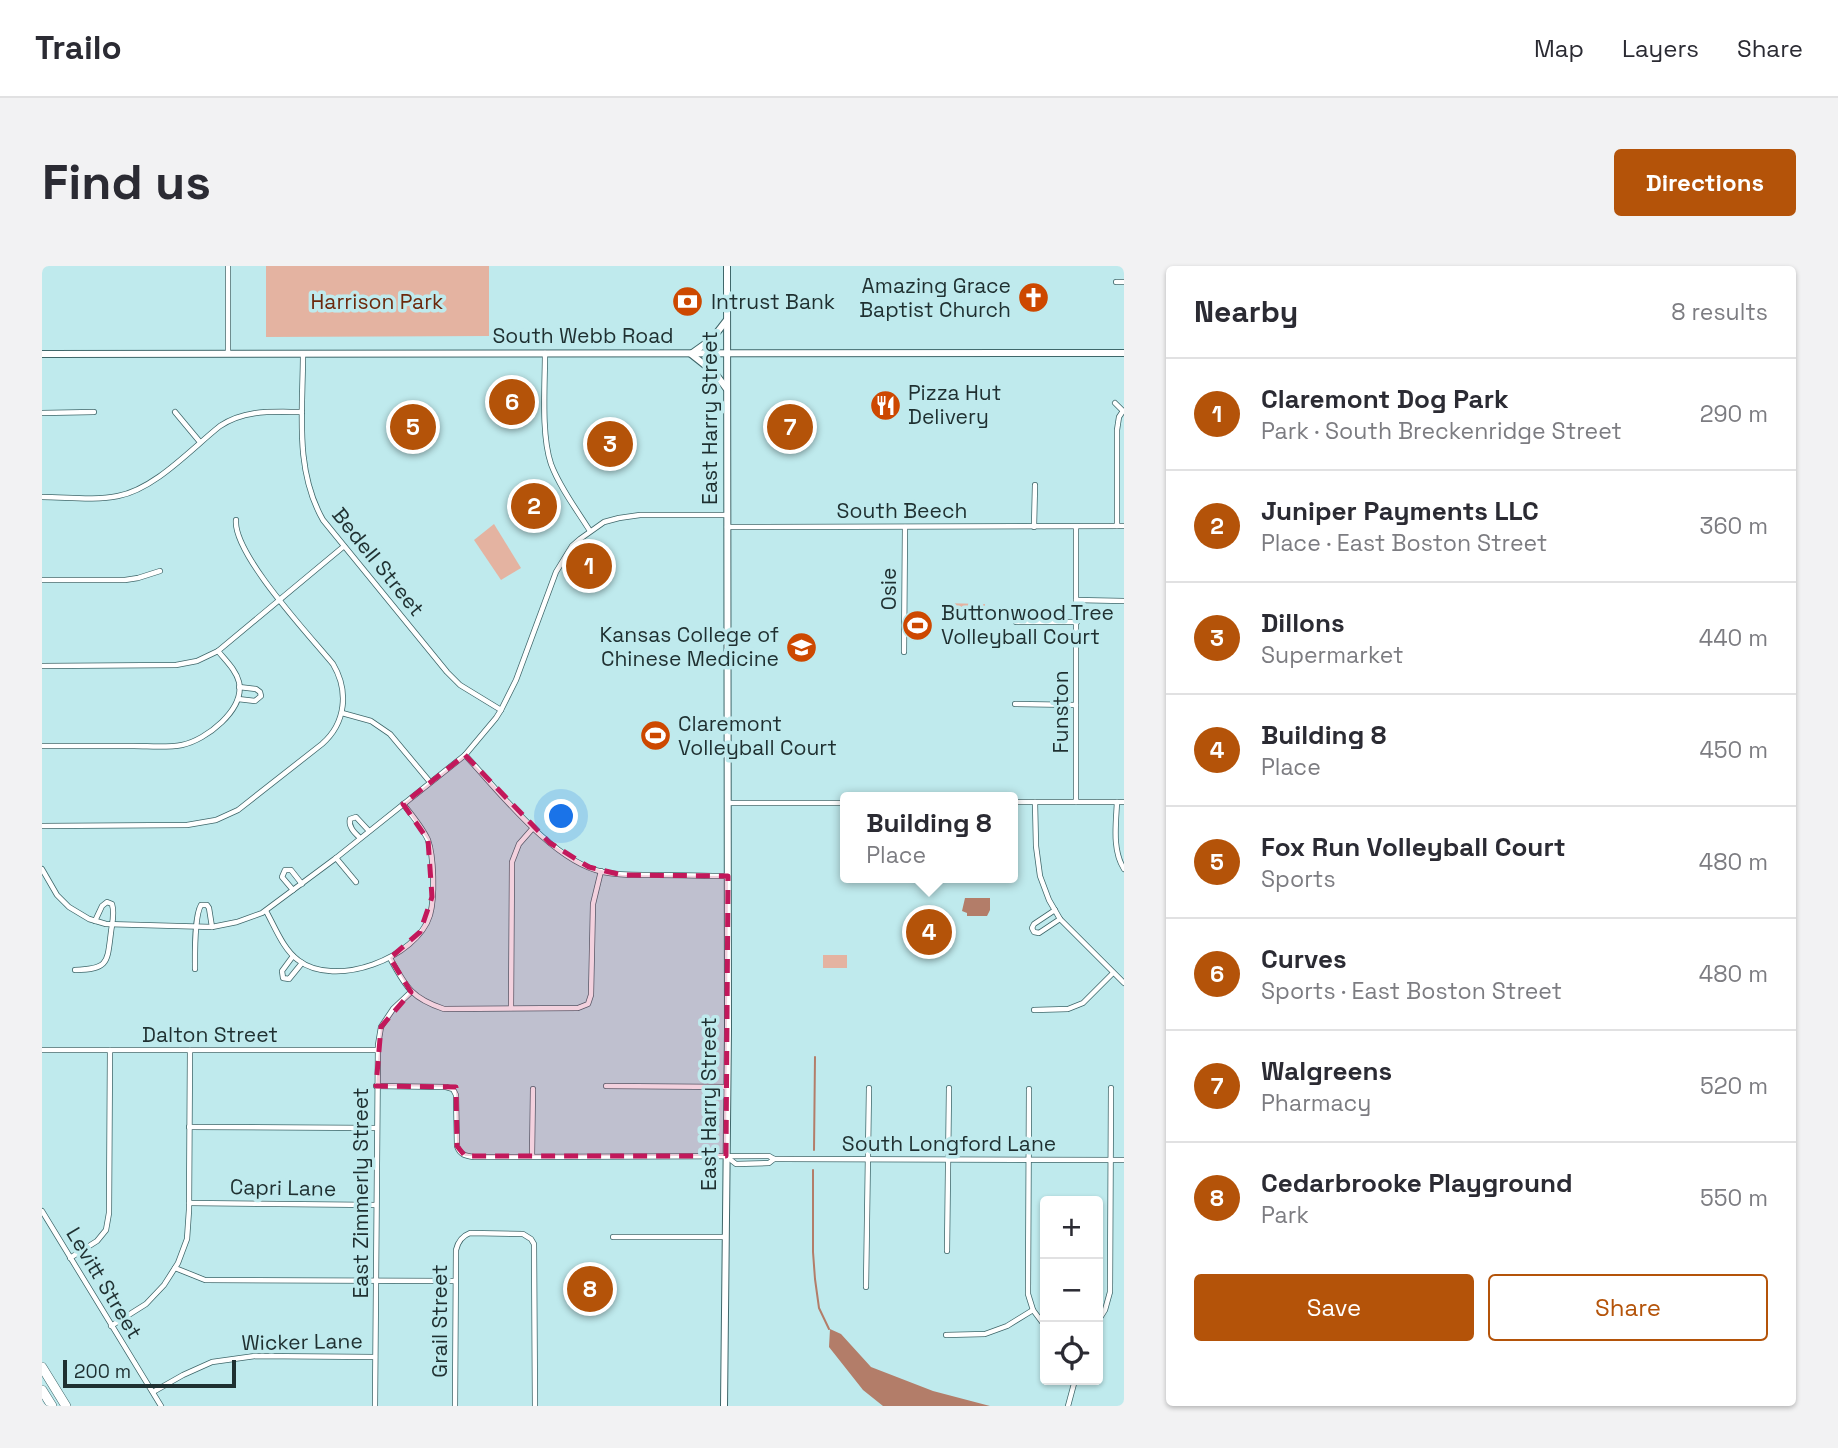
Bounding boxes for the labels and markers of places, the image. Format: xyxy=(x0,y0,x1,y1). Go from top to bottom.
place label: Amazing Grace Baptist Church xyxy=(859,272,1011,323)
church icon: Amazing Grace Baptist Church xyxy=(1017,281,1051,315)
bank icon: Intrust Bank xyxy=(671,285,705,319)
place label: Intrust Bank xyxy=(711,288,835,315)
pin: 6 xyxy=(489,376,535,428)
place label: Pizza Hut Delivery xyxy=(908,379,1001,430)
restaurant icon: Pizza Hut Delivery xyxy=(868,388,902,422)
pin: 5 xyxy=(390,401,436,453)
pin: 7 xyxy=(767,401,813,453)
pin: 3 xyxy=(587,418,633,470)
pin: 2 xyxy=(511,480,557,532)
pin: 1 xyxy=(566,540,612,592)
place label: Buttonwood Tree Volleyball Court xyxy=(941,599,1114,650)
sports icon: Buttonwood Tree Volleyball Court xyxy=(901,608,935,642)
place label: Kansas College of Chinese Medicine xyxy=(599,621,779,672)
school or university icon: Kansas College of Chinese Medicine xyxy=(785,630,819,664)
place label: Claremont Volleyball Court xyxy=(678,710,837,761)
sports icon: Claremont Volleyball Court xyxy=(638,719,672,753)
pin: 4 xyxy=(906,906,952,958)
pin: 8 xyxy=(567,1263,613,1315)

